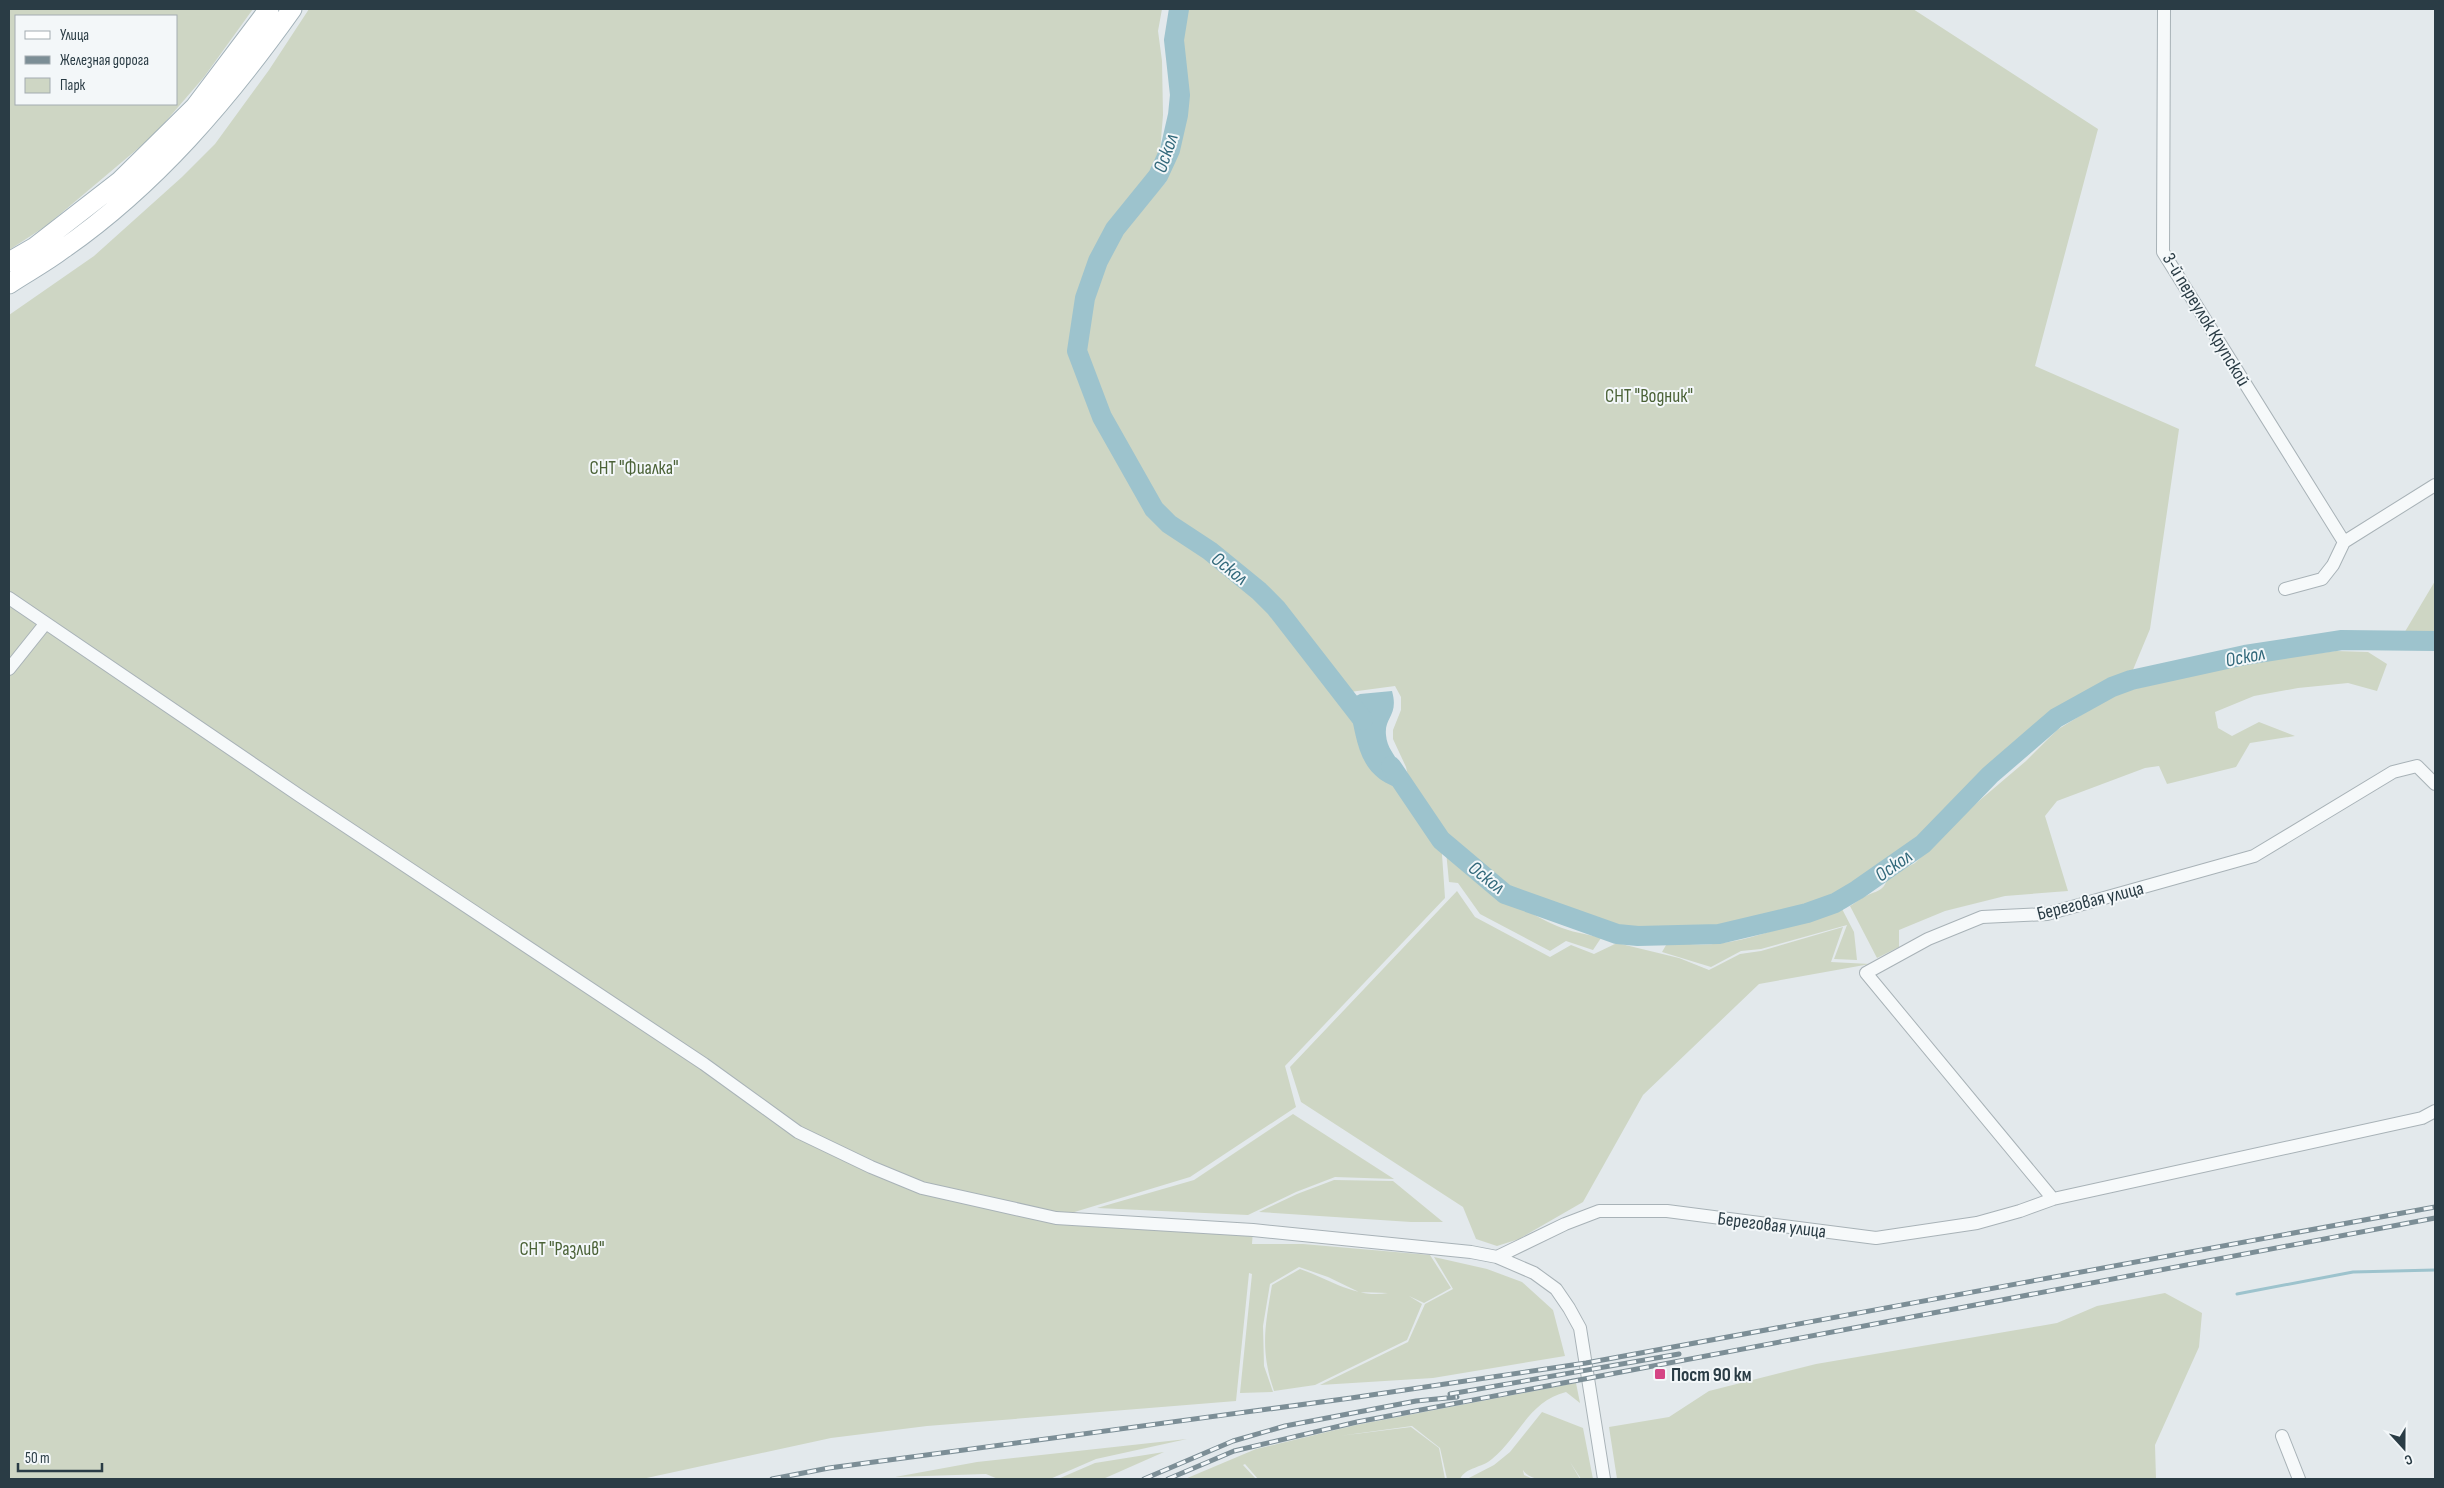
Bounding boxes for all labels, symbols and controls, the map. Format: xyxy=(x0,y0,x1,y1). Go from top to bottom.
legend xyxy=(15,15,178,105)
text: Улица xyxy=(60,26,89,45)
text: Железная дорога xyxy=(60,51,149,70)
text: Парк xyxy=(60,76,86,95)
water label: Оскол xyxy=(1148,131,1184,176)
street label: 3-й переулок Крупской xyxy=(2157,249,2255,391)
park label: СНТ "Водник" xyxy=(1605,385,1693,408)
park label: СНТ "Фиалка" xyxy=(589,457,679,480)
water label: Оскол xyxy=(1206,547,1253,591)
water label: Оскол xyxy=(2223,641,2267,673)
water label: Оскол xyxy=(1870,845,1917,887)
water label: Оскол xyxy=(1463,856,1510,900)
street label: Береговая улица xyxy=(2035,877,2146,926)
street label: Береговая улица xyxy=(1716,1207,1827,1244)
park label: СНТ "Разлив" xyxy=(519,1238,605,1261)
place label: Пост 90 км xyxy=(1671,1364,1752,1387)
marker: Пост 90 км xyxy=(1653,1367,1667,1381)
north arrow xyxy=(2379,1423,2429,1473)
scale bar xyxy=(18,1440,101,1472)
text: 50 m xyxy=(25,1449,50,1468)
text: С xyxy=(2402,1450,2415,1469)

